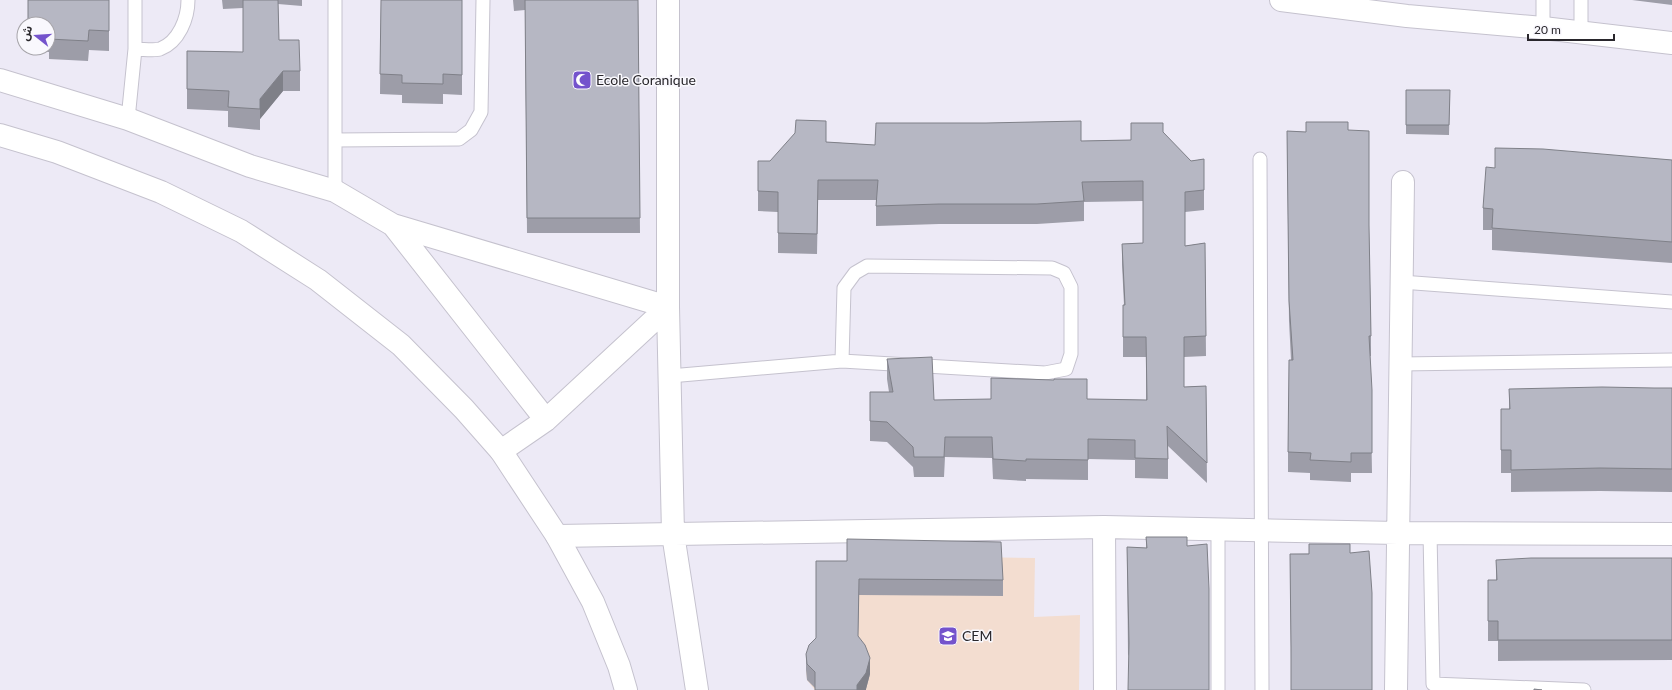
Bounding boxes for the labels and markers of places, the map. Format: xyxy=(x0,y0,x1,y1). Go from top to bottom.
mosque icon: Ecole Coranique xyxy=(571,69,593,91)
place label: Ecole Coranique xyxy=(596,71,696,88)
school or university icon: CEM xyxy=(937,625,959,647)
place label: CEM xyxy=(962,627,992,644)

